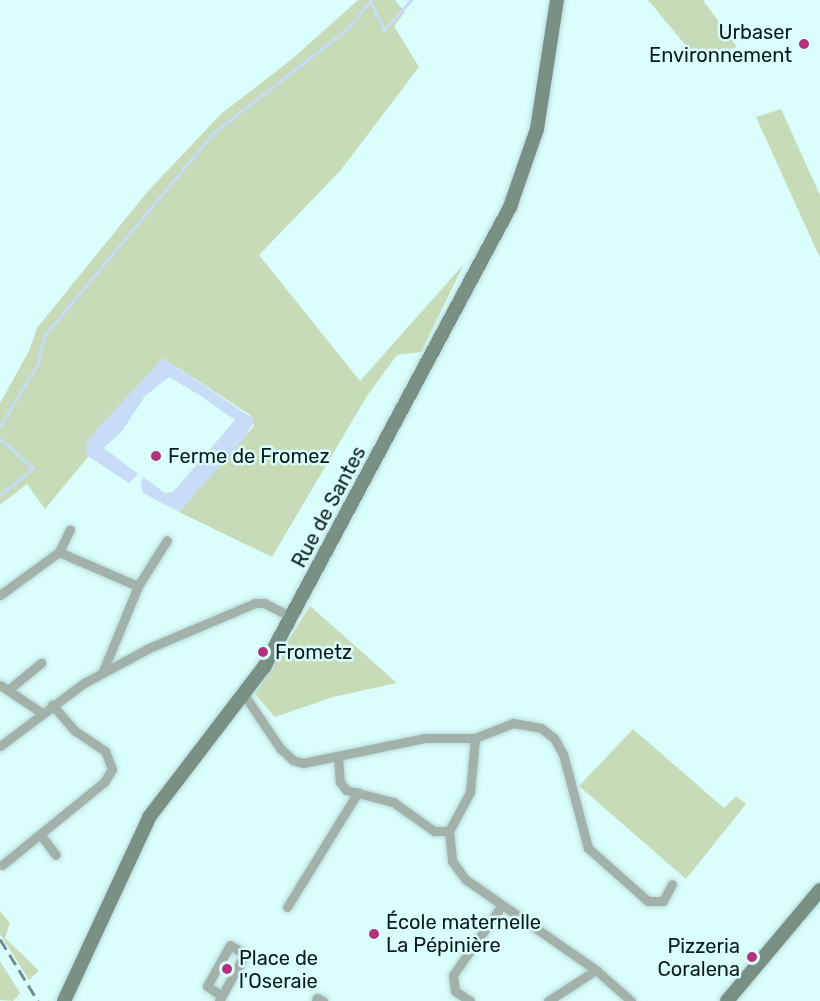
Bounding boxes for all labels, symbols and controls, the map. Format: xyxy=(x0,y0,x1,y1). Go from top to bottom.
place label: Urbaser Environnement xyxy=(649,20,792,67)
marker: Urbaser Environnement xyxy=(797,37,811,51)
street label: Rue de Santes xyxy=(287,442,371,572)
place label: Ferme de Fromez xyxy=(168,444,330,468)
marker: Ferme de Fromez xyxy=(149,449,163,463)
place label: Frometz xyxy=(275,640,352,664)
marker: Frometz xyxy=(256,645,270,659)
place label: École maternelle La Pépinière xyxy=(386,910,541,957)
marker: École maternelle La Pépinière xyxy=(367,927,381,941)
place label: Pizzeria Coralena xyxy=(658,934,740,981)
place label: Place de l'Oseraie xyxy=(239,946,318,993)
marker: Pizzeria Coralena xyxy=(745,950,759,964)
marker: Place de l'Oseraie xyxy=(220,962,234,976)

